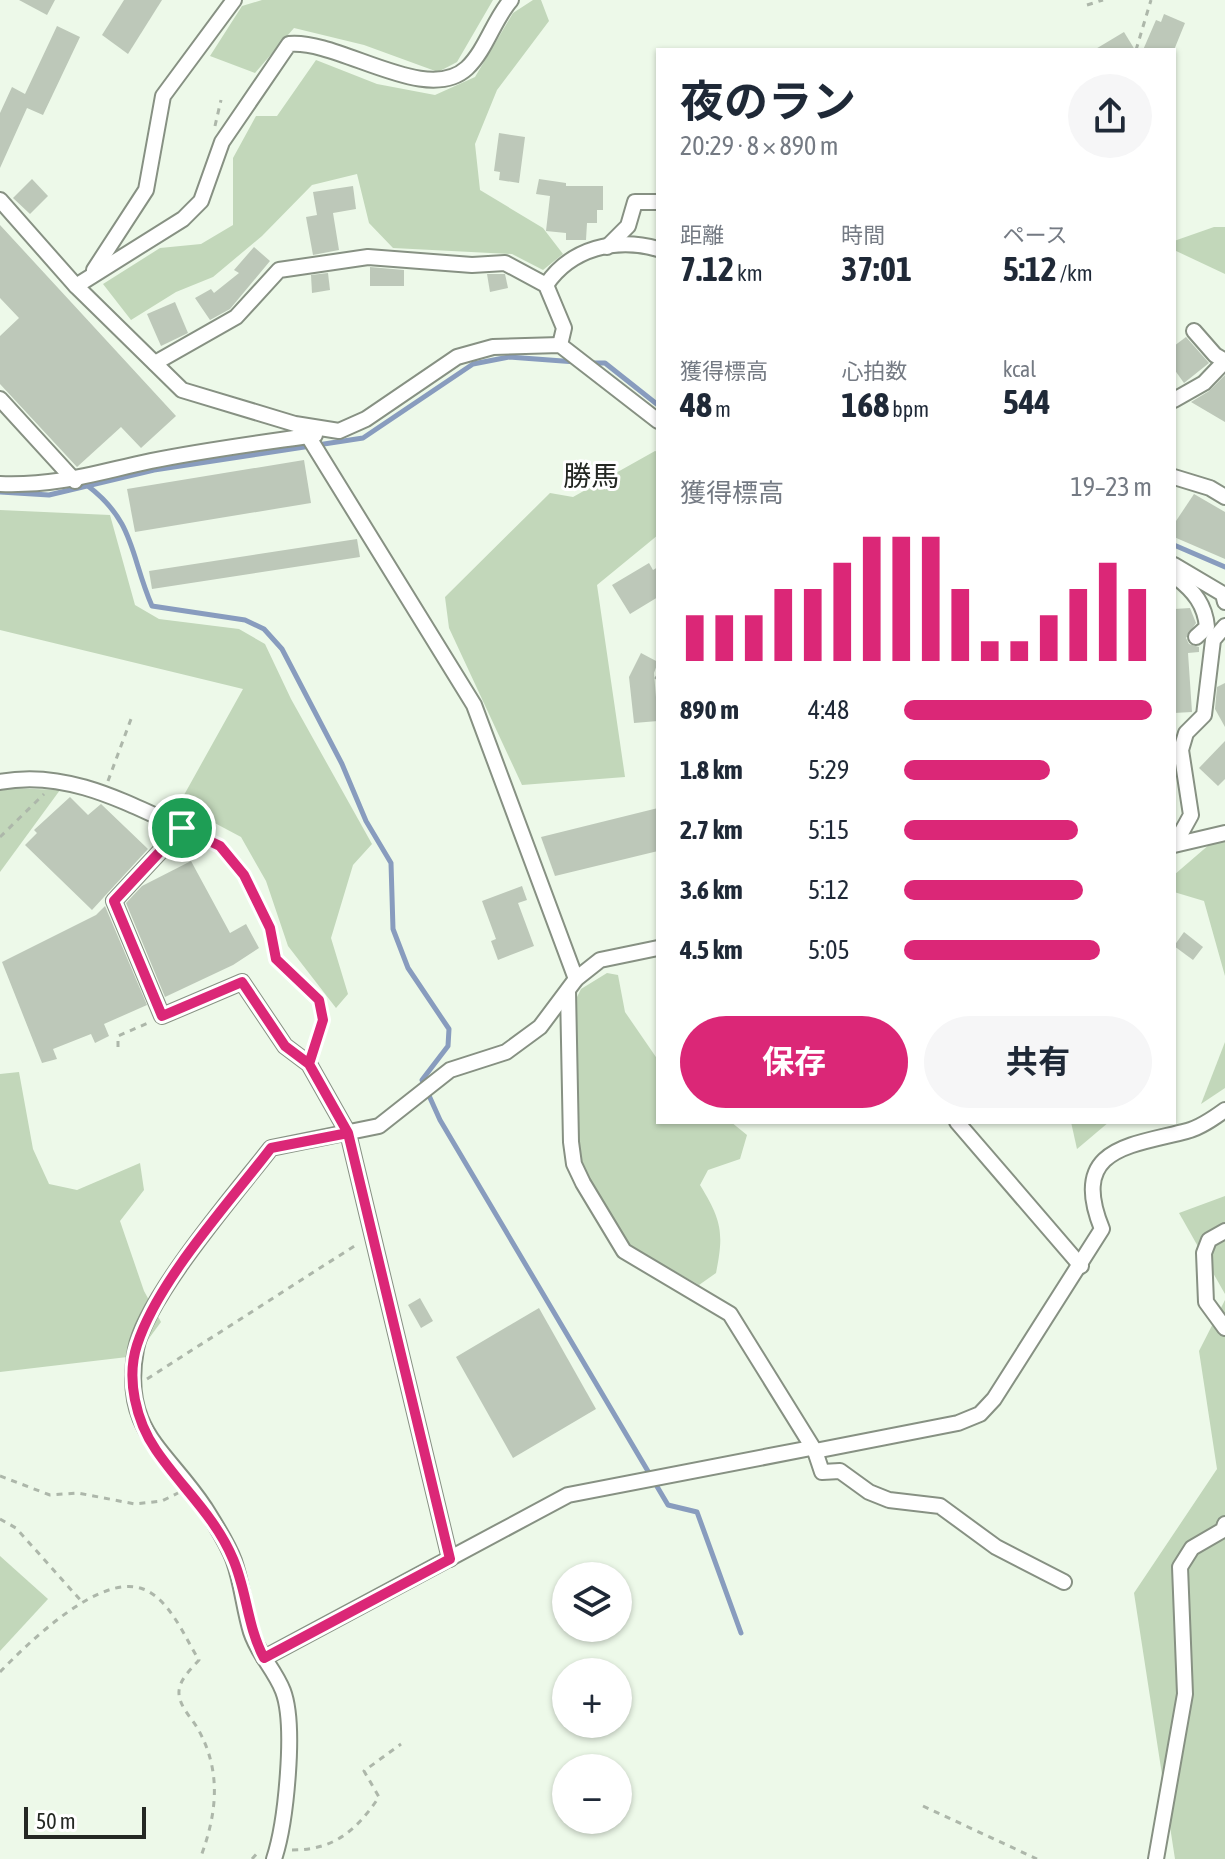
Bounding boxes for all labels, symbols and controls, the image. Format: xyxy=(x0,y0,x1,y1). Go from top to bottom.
button: share xyxy=(1068,74,1152,158)
text: 夜のラン xyxy=(680,76,856,126)
text: 20:29 · 8 × 890 m xyxy=(680,131,839,161)
text: 距離 xyxy=(680,222,724,248)
text: 時間 xyxy=(841,222,885,248)
text: ペース xyxy=(1003,222,1068,248)
text: 7.12 xyxy=(680,249,734,288)
text: 37:01 xyxy=(841,249,912,288)
text: 5:12 xyxy=(1003,249,1057,288)
text: km xyxy=(734,260,763,286)
text: /km xyxy=(1057,260,1093,286)
text: kcal xyxy=(1003,356,1036,382)
text: 獲得標高 xyxy=(680,358,768,384)
text: 心拍数 xyxy=(841,358,907,384)
text: 544 xyxy=(1003,382,1051,421)
text: 48 xyxy=(680,385,712,424)
text: 168 xyxy=(841,385,889,424)
text: m xyxy=(712,396,731,422)
text: bpm xyxy=(889,396,929,422)
district label: 勝馬 xyxy=(563,460,619,492)
text: 19–23 m xyxy=(1070,472,1152,502)
text: 獲得標高 xyxy=(680,478,784,508)
text: 890 m xyxy=(680,695,739,725)
text: 4:48 xyxy=(808,695,849,725)
text: 1.8 km xyxy=(680,755,743,785)
text: 5:29 xyxy=(808,755,849,785)
pin xyxy=(148,794,216,862)
icon: arrive xyxy=(160,806,204,850)
text: 2.7 km xyxy=(680,815,743,845)
text: 5:15 xyxy=(808,815,849,845)
text: 3.6 km xyxy=(680,875,743,905)
text: 5:12 xyxy=(808,875,849,905)
text: 4.5 km xyxy=(680,935,743,965)
text: 5:05 xyxy=(808,935,850,965)
button: 保存 xyxy=(680,1016,908,1108)
button: 共有 xyxy=(924,1016,1152,1108)
map controls xyxy=(552,1562,632,1834)
button: layers xyxy=(552,1562,632,1642)
button: + xyxy=(552,1658,632,1738)
button: − xyxy=(552,1754,632,1834)
scale bar xyxy=(24,1803,146,1839)
text: 50 m xyxy=(36,1808,76,1834)

